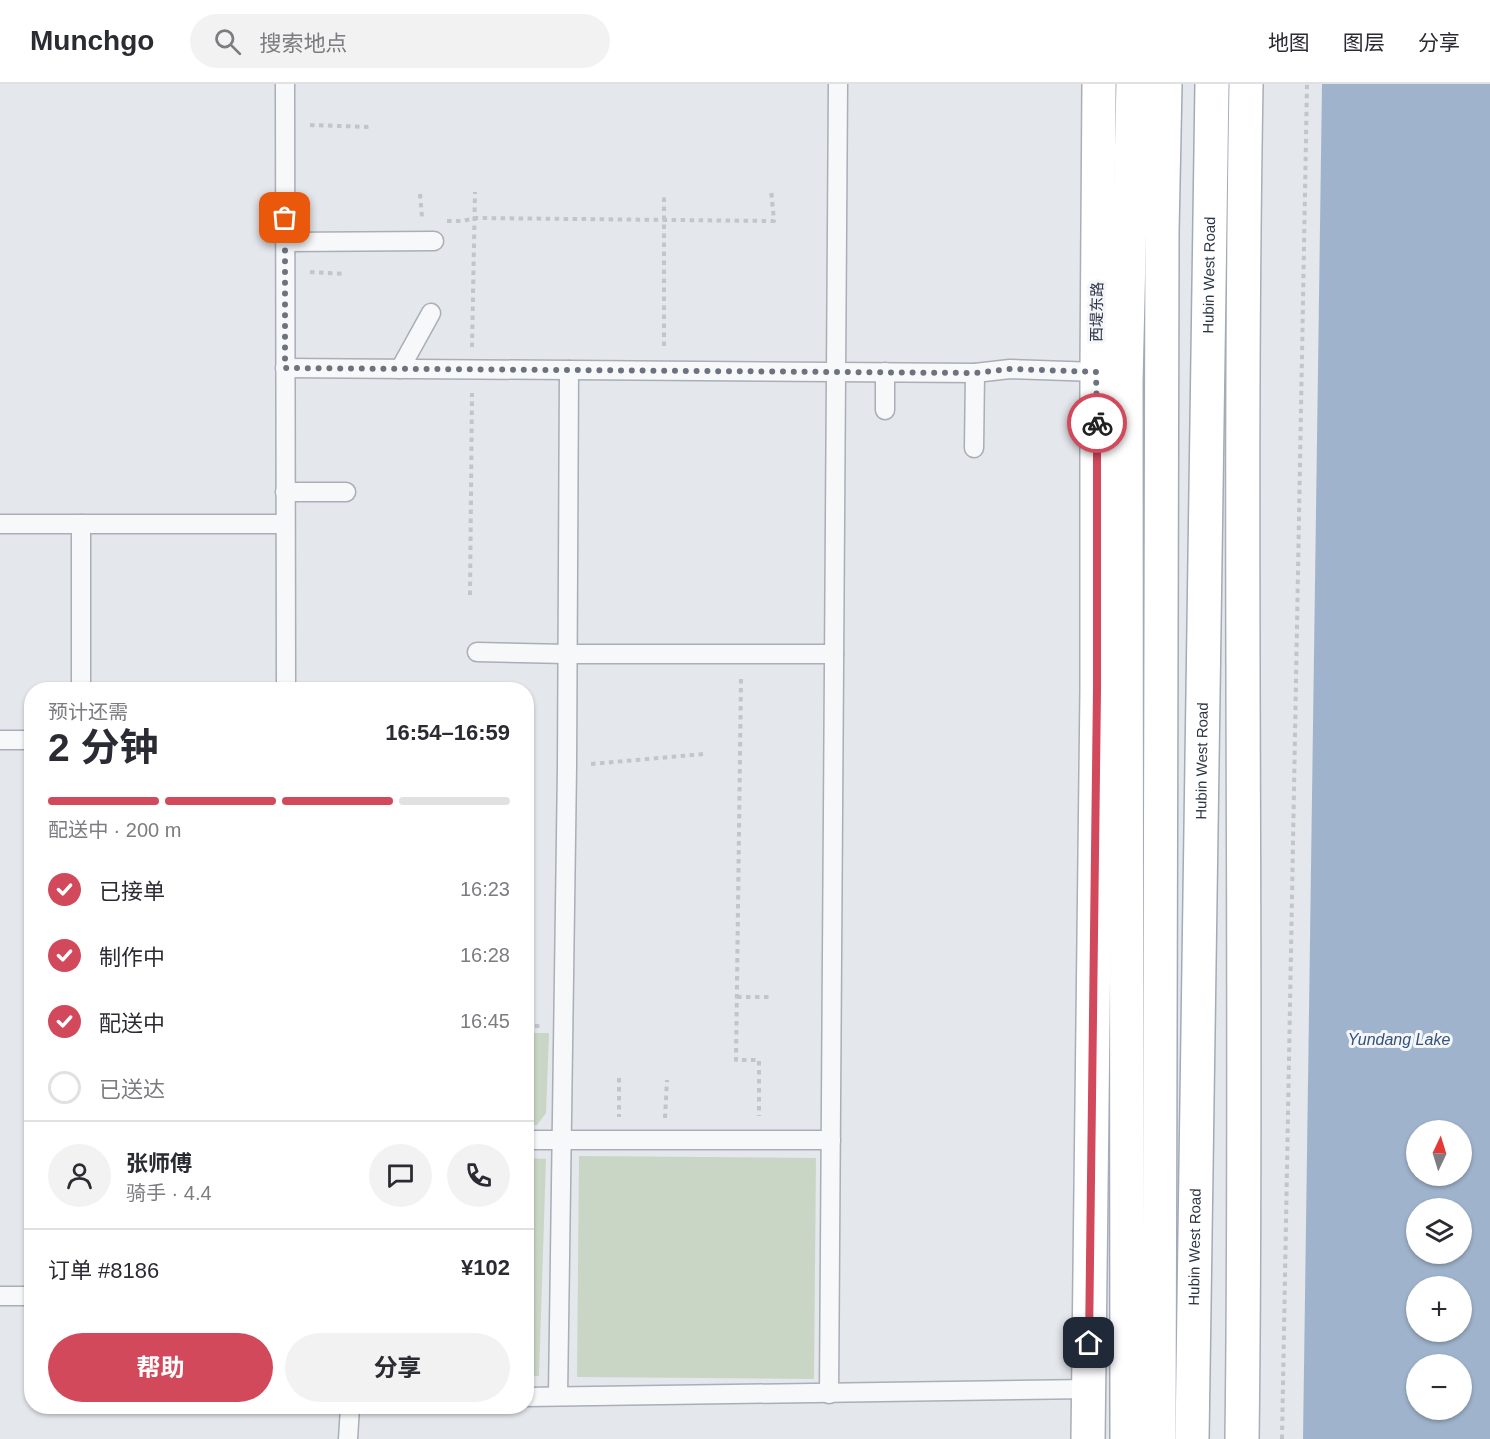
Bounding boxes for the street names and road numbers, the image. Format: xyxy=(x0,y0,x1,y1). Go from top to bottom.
street label: Hubin West Road xyxy=(1199,216,1218,334)
street label: 西堤东路 xyxy=(1087,282,1106,342)
street label: Hubin West Road xyxy=(1192,702,1211,820)
street label: Hubin West Road xyxy=(1185,1188,1204,1306)

